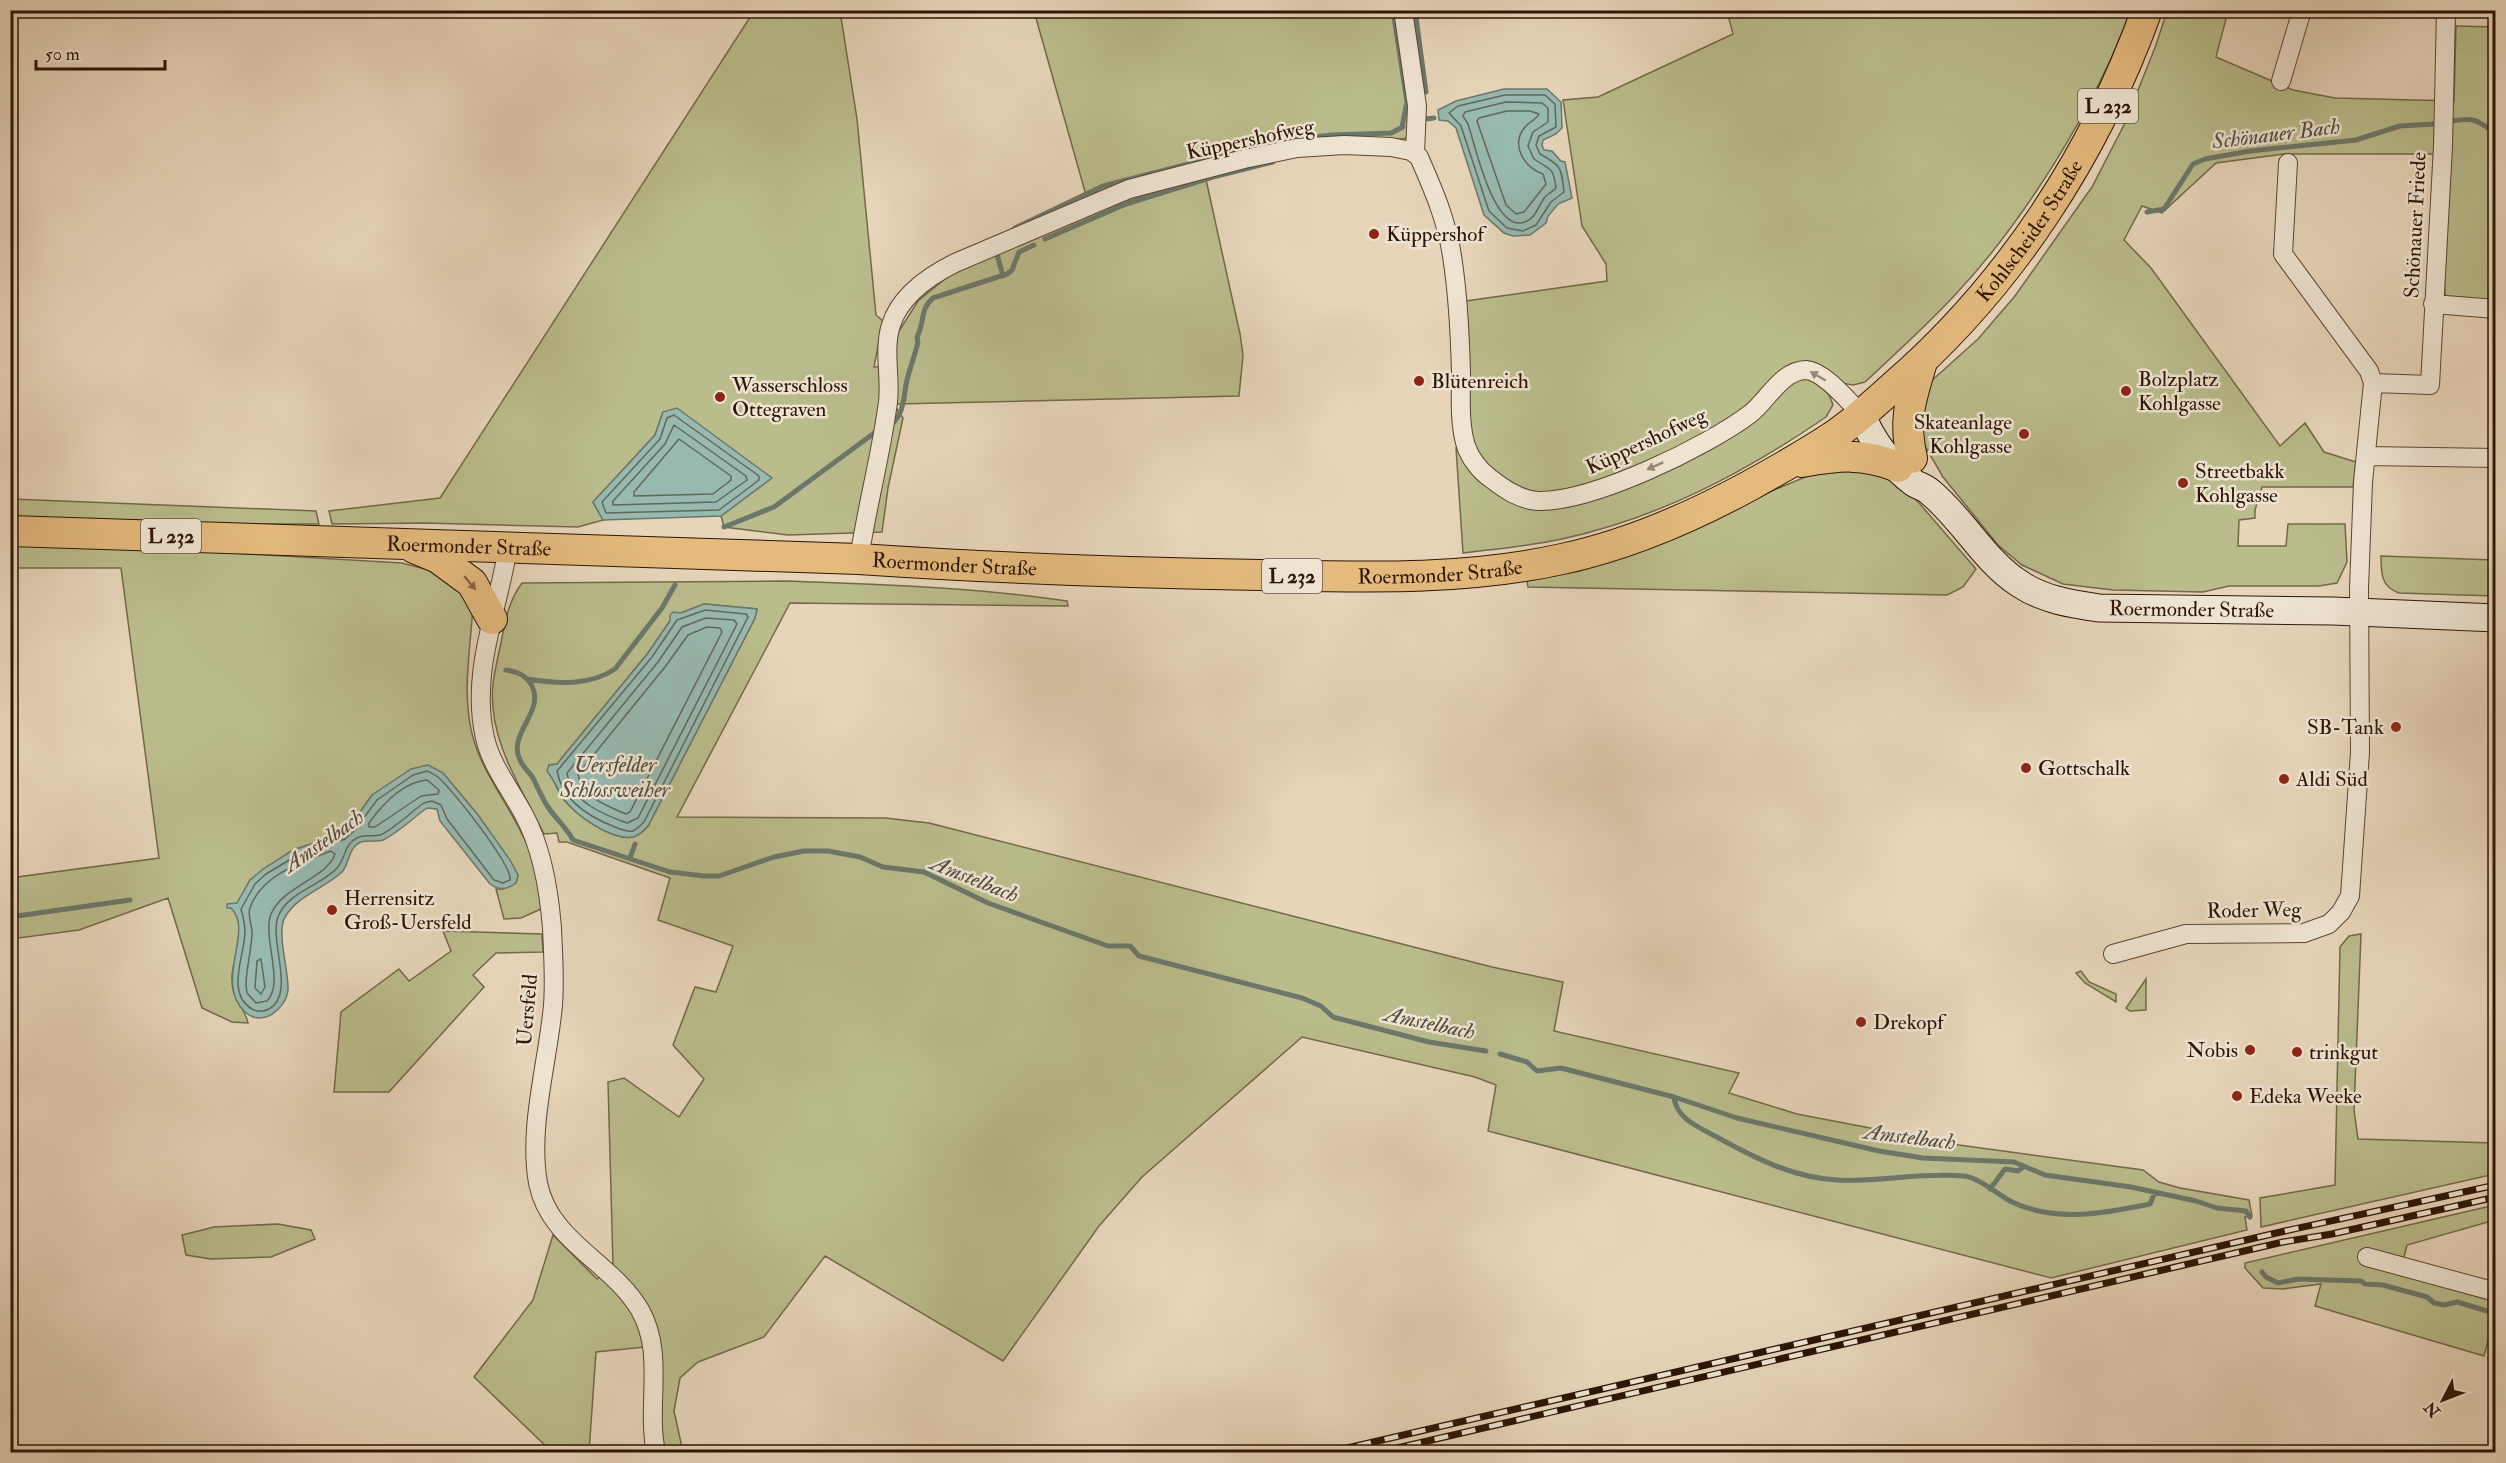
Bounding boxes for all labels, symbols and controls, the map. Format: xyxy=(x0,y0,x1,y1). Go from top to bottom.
scale bar xyxy=(36,33,165,71)
text: 50 m xyxy=(45,43,80,66)
road number: L 232 xyxy=(2078,89,2138,123)
water label: Schönauer Bach xyxy=(2210,112,2342,156)
street label: Küppershofweg xyxy=(1184,113,1317,166)
street label: Schönauer Friede xyxy=(2398,151,2433,299)
street label: Kohlscheider Straße xyxy=(1970,155,2089,308)
place label: Küppershof xyxy=(1386,221,1487,248)
marker: Küppershof xyxy=(1367,227,1381,241)
place label: Bolzplatz Kohlgasse xyxy=(2138,366,2221,417)
place label: Blütenreich xyxy=(1431,368,1529,395)
one-way arrow xyxy=(1810,371,1827,382)
place label: Wasserschloss Ottegraven xyxy=(731,372,848,423)
marker: Blütenreich xyxy=(1412,374,1426,388)
marker: Bolzplatz Kohlgasse xyxy=(2119,384,2133,398)
marker: Wasserschloss Ottegraven xyxy=(713,390,727,404)
street label: Küppershofweg xyxy=(1582,401,1711,481)
place label: Skateanlage Kohlgasse xyxy=(1914,409,2012,460)
marker: Skateanlage Kohlgasse xyxy=(2017,427,2031,441)
place label: Streetbakk Kohlgasse xyxy=(2195,458,2285,509)
one-way arrow xyxy=(1647,461,1664,470)
marker: Streetbakk Kohlgasse xyxy=(2176,476,2190,490)
road number: L 232 xyxy=(141,519,201,553)
street label: Roermonder Straße xyxy=(386,530,552,563)
street label: Roermonder Straße xyxy=(871,547,1038,583)
street label: Roermonder Straße xyxy=(1358,554,1525,591)
road number: L 232 xyxy=(1262,559,1322,593)
one-way arrow xyxy=(464,575,477,591)
street label: Roermonder Straße xyxy=(2109,595,2274,624)
place label: SB-Tank xyxy=(2307,714,2384,741)
marker: SB-Tank xyxy=(2389,720,2403,734)
water label: Uersfelder Schlossweiher xyxy=(559,751,672,804)
place label: Gottschalk xyxy=(2038,755,2130,782)
marker: Gottschalk xyxy=(2019,761,2033,775)
place label: Aldi Süd xyxy=(2295,766,2368,793)
marker: Aldi Süd xyxy=(2277,772,2291,786)
water label: Amstelbach xyxy=(276,803,370,880)
water label: Amstelbach xyxy=(925,848,1023,909)
place label: Herrensitz Groß-Uersfeld xyxy=(344,885,472,936)
street label: Roder Weg xyxy=(2206,896,2302,925)
marker: Herrensitz Groß-Uersfeld xyxy=(325,903,339,917)
street label: Uersfeld xyxy=(511,972,544,1047)
water label: Amstelbach xyxy=(1380,999,1478,1046)
place label: Drekopf xyxy=(1873,1009,1947,1036)
marker: Drekopf xyxy=(1854,1015,1868,1029)
place label: Nobis xyxy=(2187,1037,2238,1064)
place label: trinkgut xyxy=(2309,1039,2378,1066)
marker: Nobis xyxy=(2243,1043,2257,1057)
marker: trinkgut xyxy=(2290,1045,2304,1059)
place label: Edeka Weeke xyxy=(2249,1083,2362,1110)
marker: Edeka Weeke xyxy=(2230,1089,2244,1103)
water label: Amstelbach xyxy=(1860,1117,1958,1157)
north arrow xyxy=(2413,1370,2473,1430)
text: N xyxy=(2420,1397,2445,1422)

